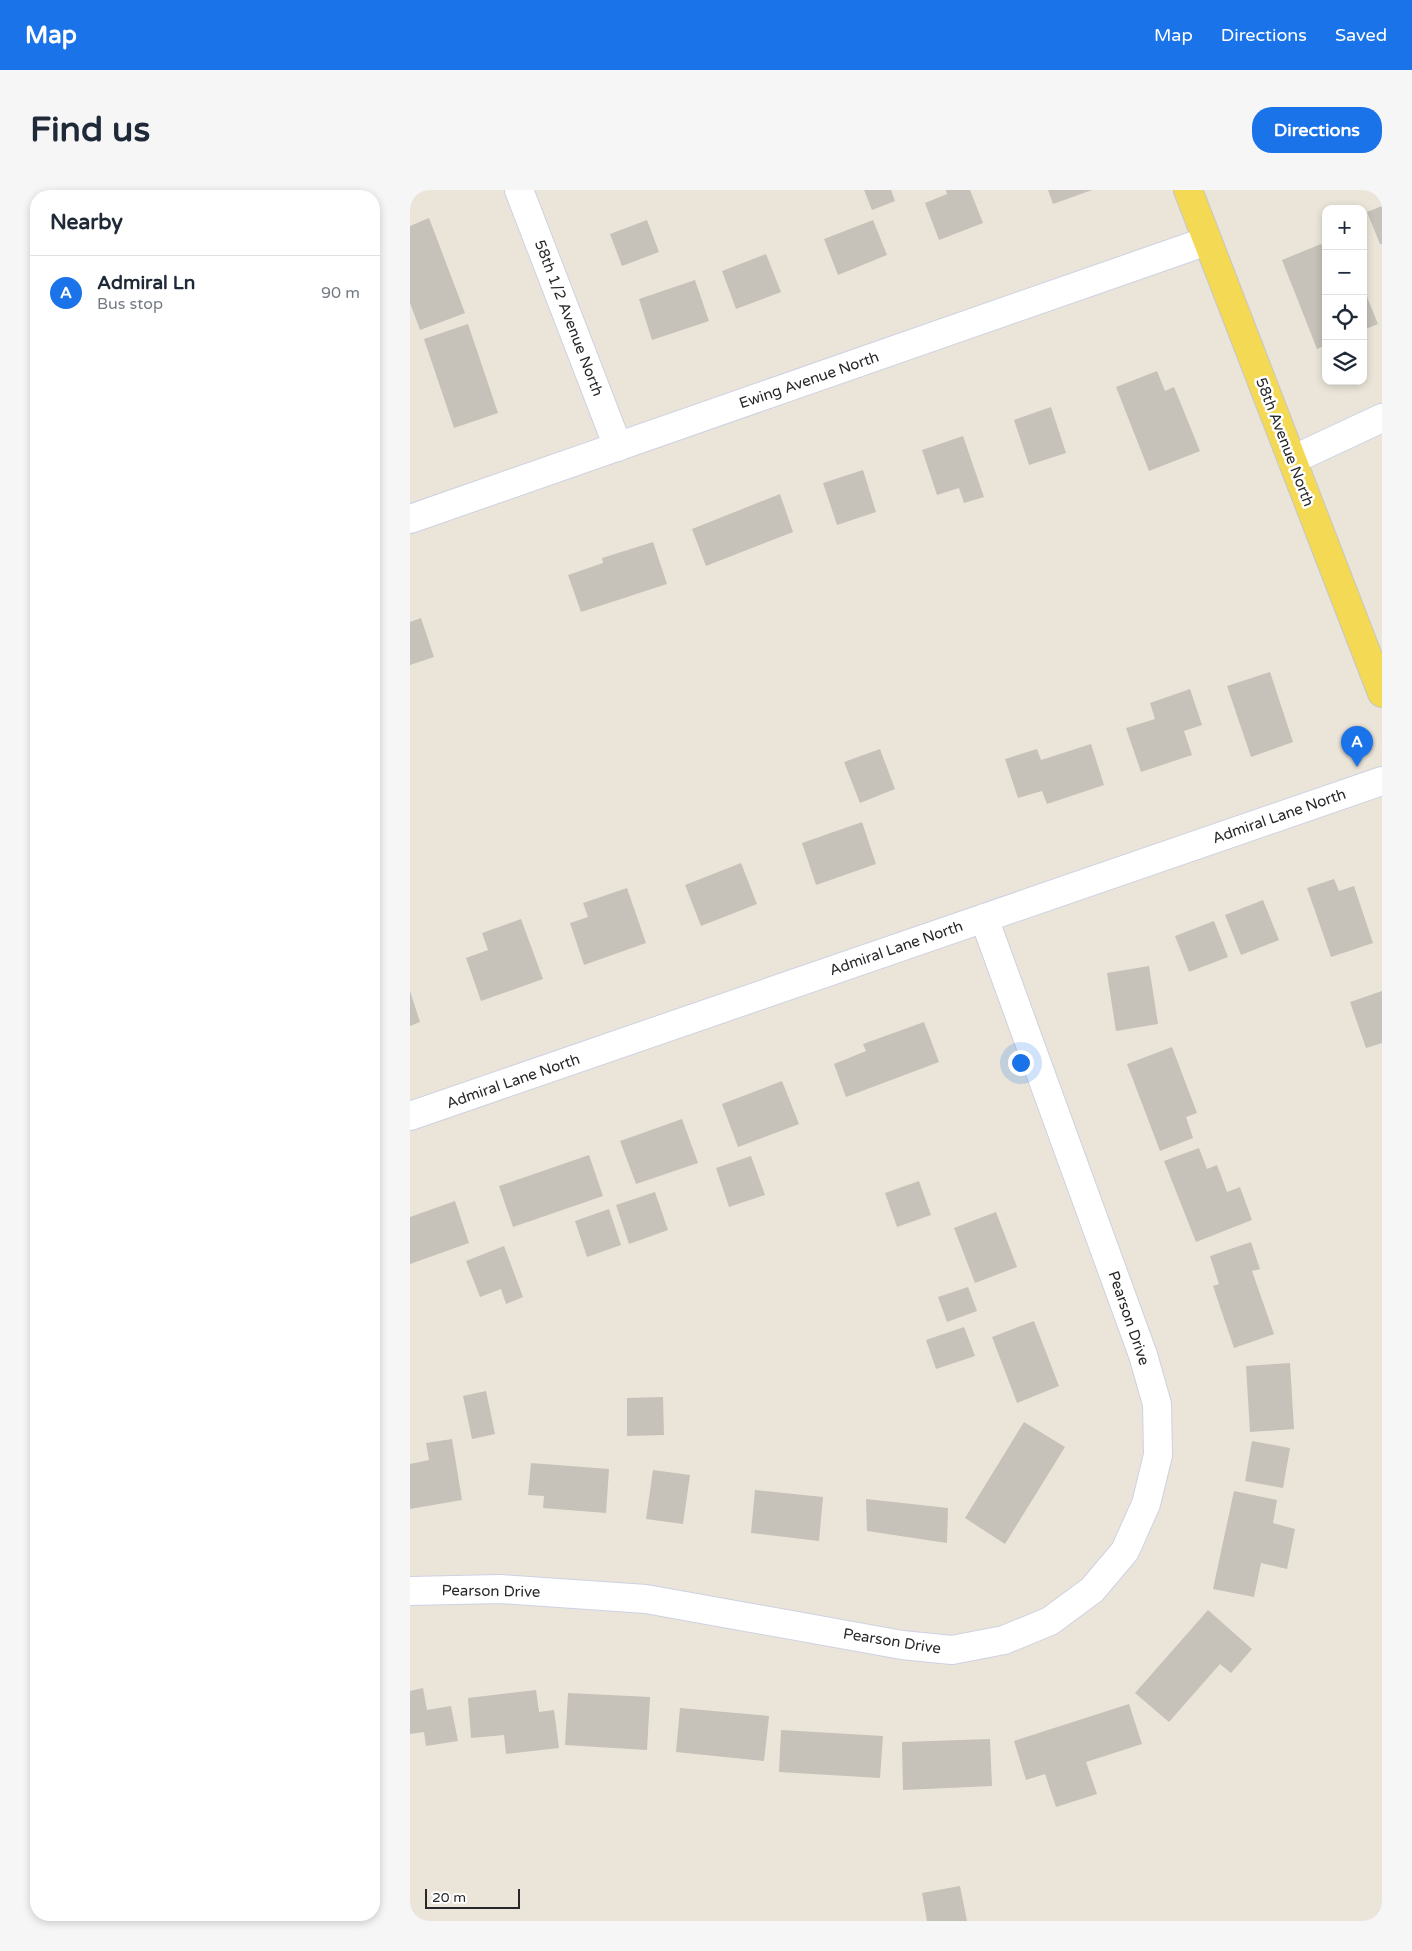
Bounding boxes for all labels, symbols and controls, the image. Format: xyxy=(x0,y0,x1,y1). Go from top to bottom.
text: Map xyxy=(25,21,77,50)
text: Map xyxy=(1154,24,1193,46)
text: Directions xyxy=(1221,24,1307,46)
text: Saved xyxy=(1335,24,1387,46)
button: Directions xyxy=(1252,107,1382,153)
text: Find us xyxy=(30,109,150,151)
map controls xyxy=(1322,205,1367,385)
button: + xyxy=(1322,205,1367,250)
text: Nearby xyxy=(50,210,123,235)
street label: 58th 1/2 Avenue North xyxy=(531,237,607,399)
button: − xyxy=(1322,250,1367,295)
text: Admiral Ln xyxy=(97,272,195,294)
text: A xyxy=(60,283,72,303)
text: 90 m xyxy=(321,283,360,303)
text: Bus stop xyxy=(97,294,163,314)
button: locate xyxy=(1322,295,1367,340)
button: layers xyxy=(1322,340,1367,385)
street label: Ewing Avenue North xyxy=(737,348,881,412)
street label: 58th Avenue North xyxy=(1252,375,1318,509)
pin: A xyxy=(1341,726,1373,767)
street label: Admiral Lane North xyxy=(1210,785,1348,847)
street label: Admiral Lane North xyxy=(827,917,965,979)
street label: Admiral Lane North xyxy=(444,1050,582,1112)
your location xyxy=(1008,1050,1034,1076)
street label: Pearson Drive xyxy=(1104,1268,1154,1368)
street label: Pearson Drive xyxy=(441,1581,541,1601)
street label: Pearson Drive xyxy=(842,1624,942,1658)
scale bar xyxy=(425,1886,520,1909)
text: 20 m xyxy=(432,1889,466,1906)

